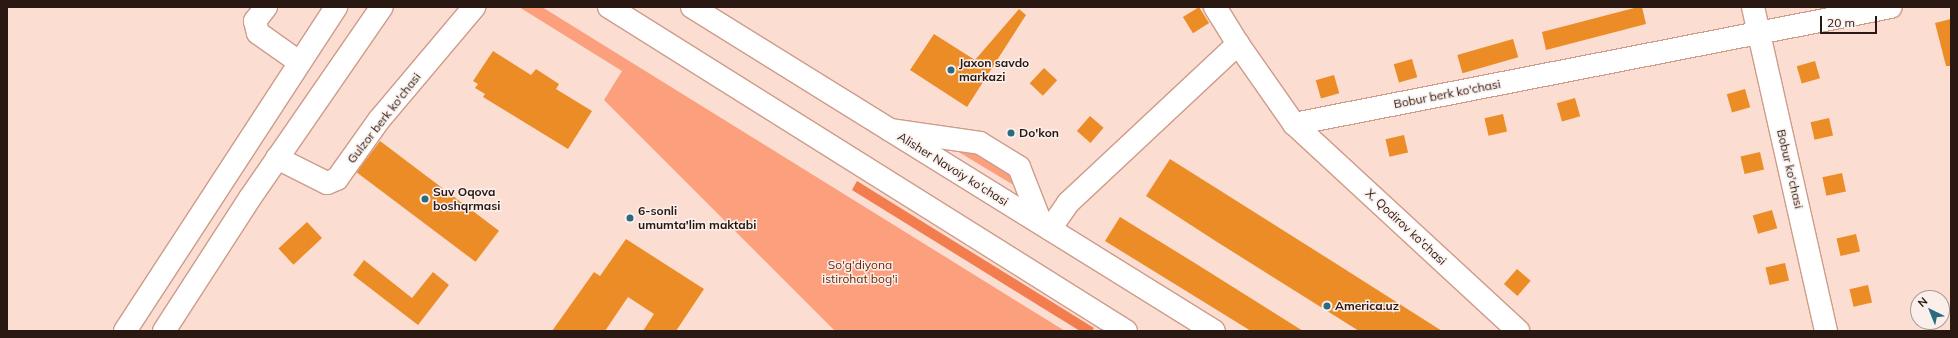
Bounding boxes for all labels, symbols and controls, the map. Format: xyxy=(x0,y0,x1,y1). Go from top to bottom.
scale bar xyxy=(1822,8,1879,34)
text: 20 m xyxy=(1827,15,1855,30)
place label: Jaxon savdo markazi xyxy=(959,56,1029,84)
marker: Jaxon savdo markazi xyxy=(946,65,956,75)
street label: Gulzor berk ko'chasi xyxy=(344,70,424,166)
street label: Bobur berk ko'chasi xyxy=(1392,77,1502,111)
place label: Do'kon xyxy=(1019,126,1059,140)
marker: Do'kon xyxy=(1006,128,1016,138)
street label: Bobur ko'chasi xyxy=(1774,128,1806,210)
street label: Alisher Navoiy ko'chasi xyxy=(895,129,1011,209)
place label: Suv Oqova boshqrmasi xyxy=(433,185,500,213)
street label: X. Qodirov ko'chasi xyxy=(1363,186,1449,268)
marker: Suv Oqova boshqrmasi xyxy=(420,194,430,204)
place label: 6-sonli umumta'lim maktabi xyxy=(638,204,756,232)
marker: 6-sonli umumta'lim maktabi xyxy=(625,213,635,223)
park label: So'g'diyona istirohat bog'i xyxy=(822,258,898,286)
north arrow xyxy=(1910,290,1950,330)
text: N xyxy=(1915,294,1930,310)
place label: America.uz xyxy=(1335,299,1399,313)
marker: America.uz xyxy=(1322,301,1332,311)

